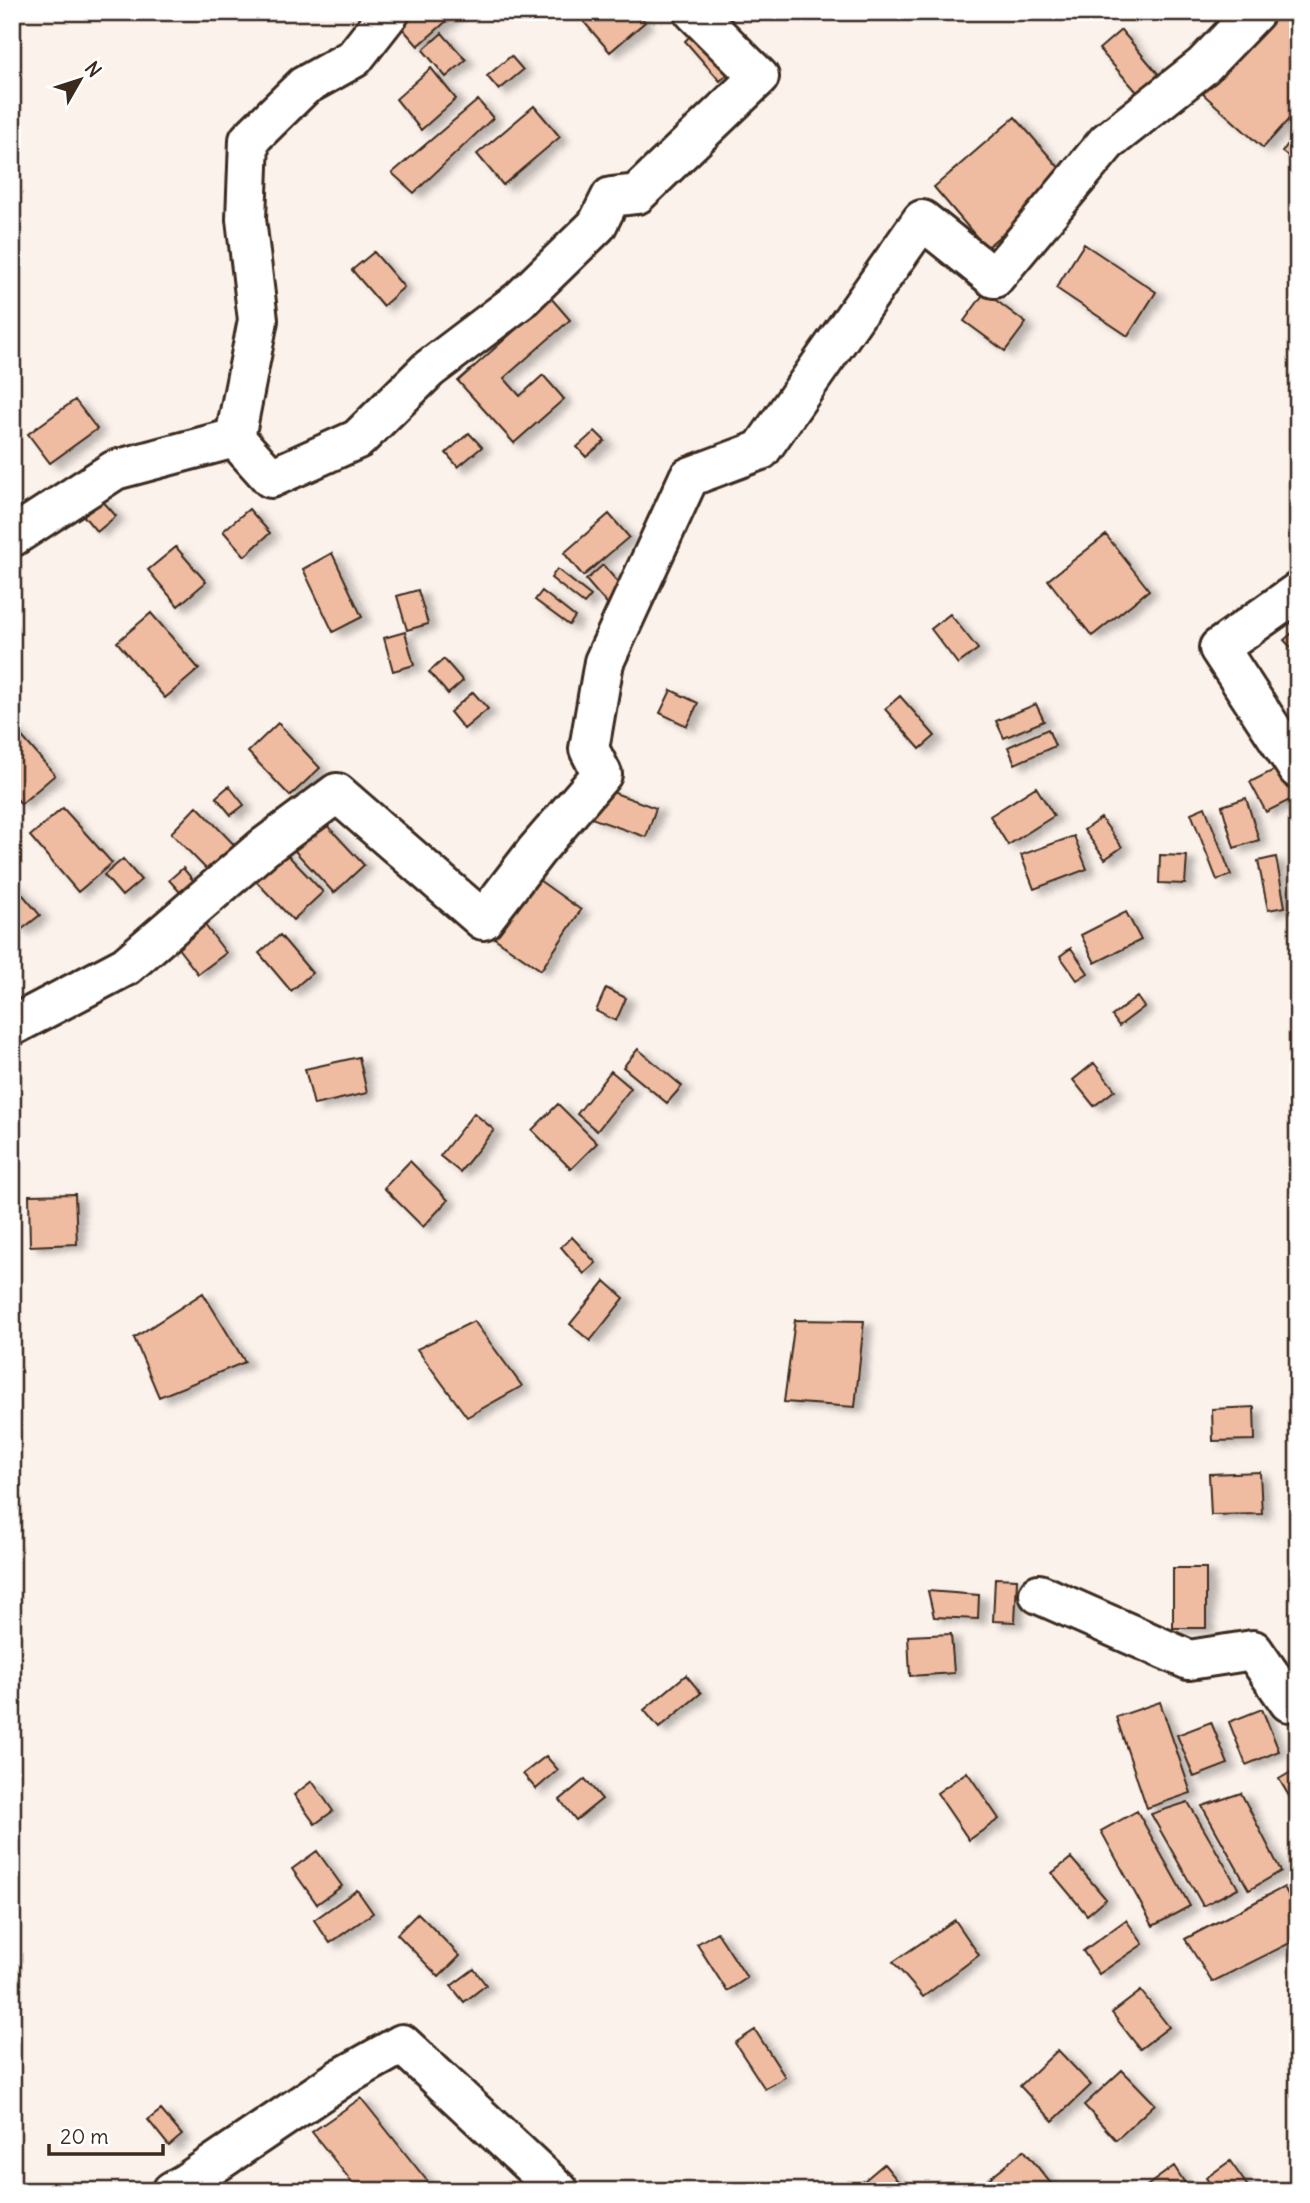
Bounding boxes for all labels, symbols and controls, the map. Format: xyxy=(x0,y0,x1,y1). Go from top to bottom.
north arrow xyxy=(46,46,116,116)
text: N xyxy=(80,57,107,82)
scale bar xyxy=(49,2112,163,2156)
text: 20 m xyxy=(60,2123,109,2150)

